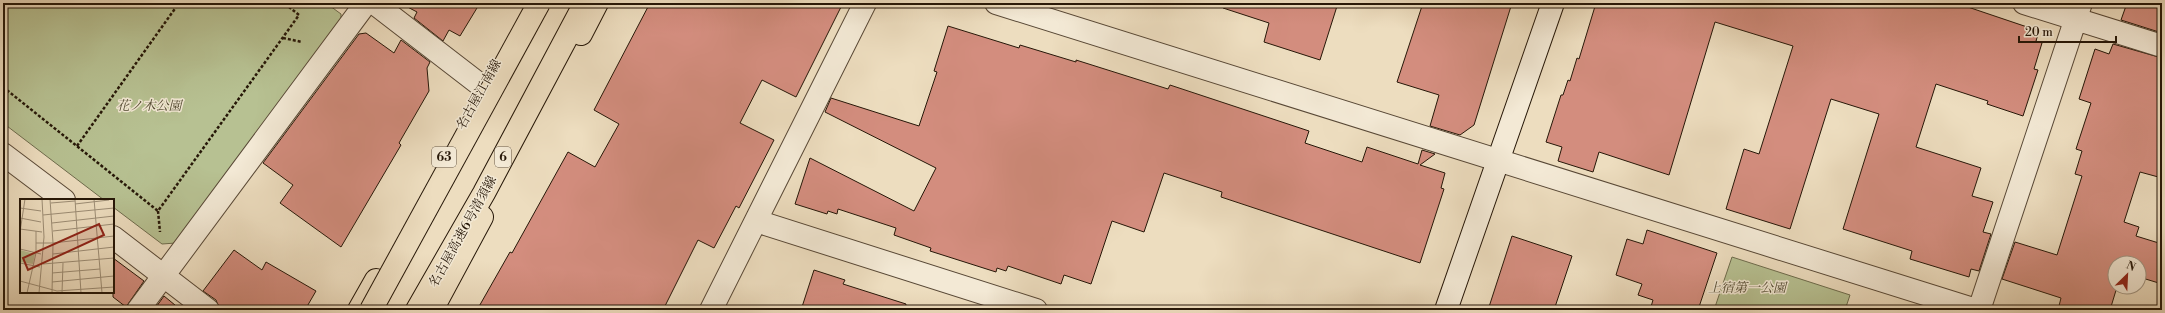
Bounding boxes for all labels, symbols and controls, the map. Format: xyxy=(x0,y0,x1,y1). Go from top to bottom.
scale bar xyxy=(2019,18,2116,44)
text: 20 m xyxy=(2025,25,2053,40)
street label: 名古屋江南線 xyxy=(453,56,505,132)
park label: 花ノ木公園 xyxy=(116,98,183,114)
road number: 63 xyxy=(432,147,456,167)
road number: 6 xyxy=(495,147,511,167)
street label: 名古屋高速6号清須線 xyxy=(426,173,500,290)
inset map xyxy=(20,199,114,293)
north arrow xyxy=(2107,255,2147,295)
text: N xyxy=(2124,259,2138,275)
park label: 上宿第一公園 xyxy=(1708,280,1788,296)

